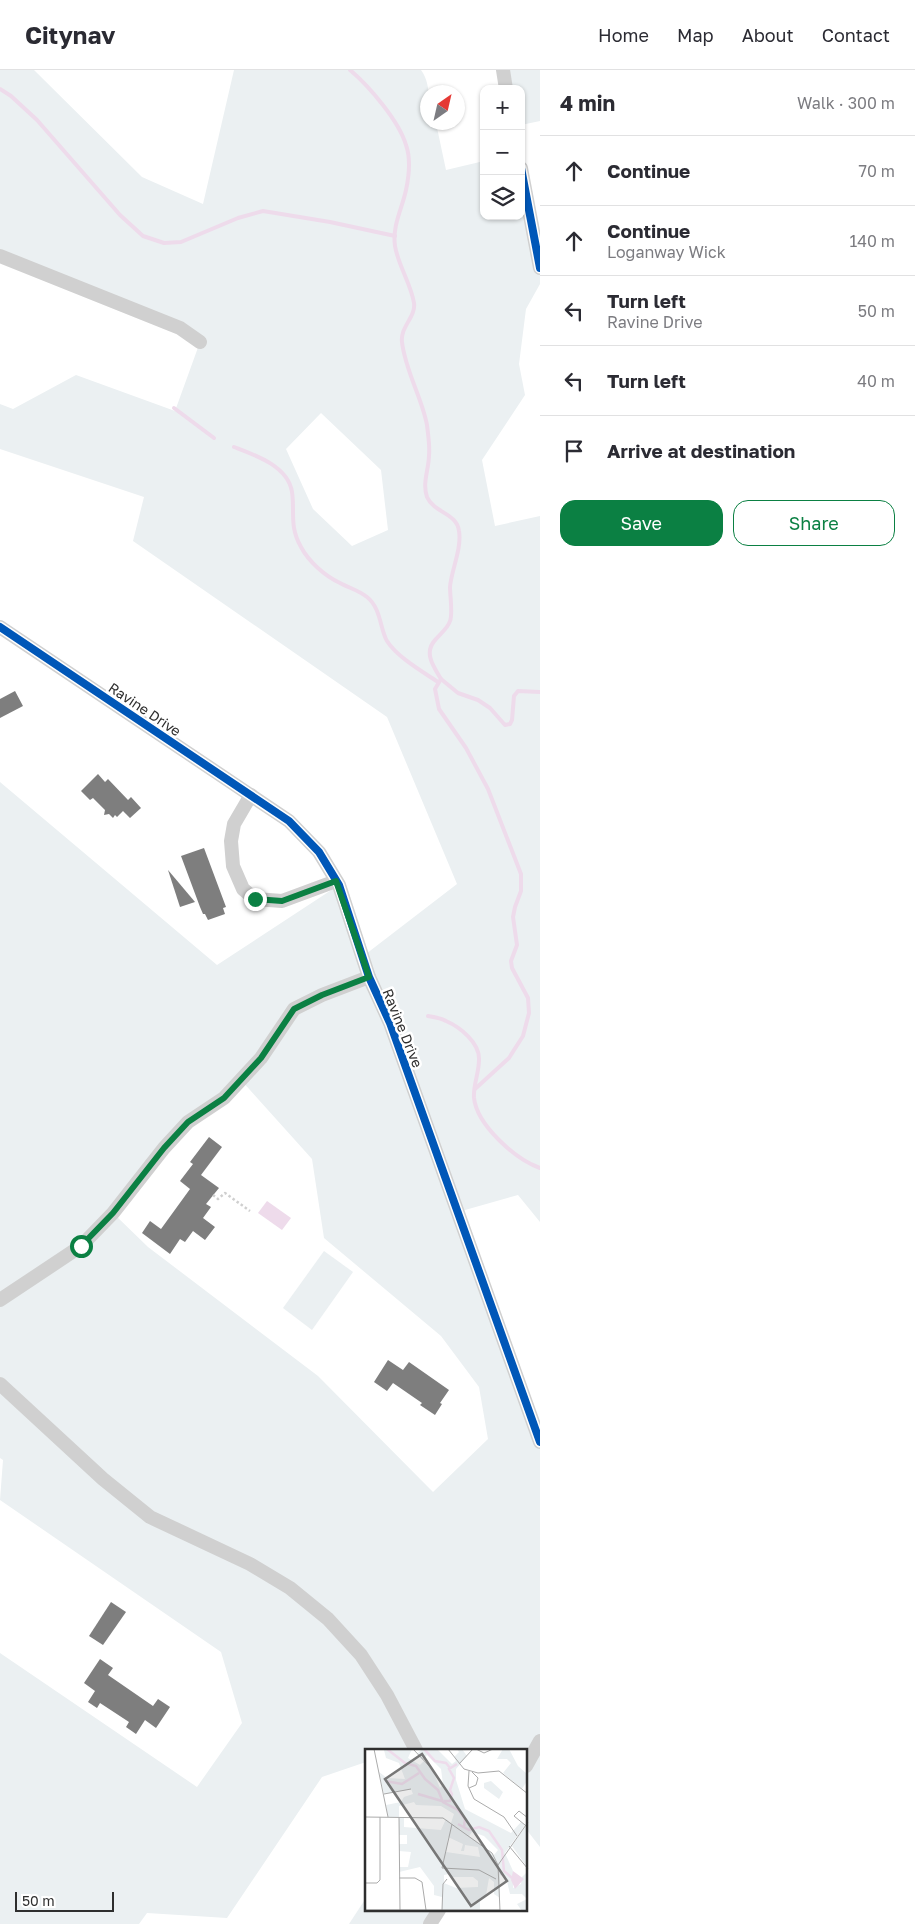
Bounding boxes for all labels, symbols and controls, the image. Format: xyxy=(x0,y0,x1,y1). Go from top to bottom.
text: Citynav xyxy=(25,20,115,49)
text: Home xyxy=(598,24,649,46)
text: Map xyxy=(677,24,714,46)
text: About xyxy=(742,24,794,46)
text: Contact xyxy=(822,24,890,46)
north arrow xyxy=(420,85,465,130)
map controls xyxy=(480,85,525,220)
button: + xyxy=(480,85,525,130)
text: 4 min xyxy=(560,90,615,116)
text: Walk · 300 m xyxy=(797,93,895,113)
button: − xyxy=(480,130,525,175)
icon: ahead xyxy=(560,157,588,185)
text: Continue xyxy=(607,159,690,182)
text: 70 m xyxy=(858,161,895,181)
button: layers xyxy=(480,175,525,220)
text: Continue xyxy=(607,219,690,242)
icon: ahead xyxy=(560,227,588,255)
text: 140 m xyxy=(849,231,895,251)
text: Loganway Wick xyxy=(607,242,726,262)
text: Turn left xyxy=(607,289,686,312)
icon: left xyxy=(560,297,588,325)
text: 50 m xyxy=(858,301,895,321)
text: Ravine Drive xyxy=(607,312,702,332)
icon: left xyxy=(560,367,588,395)
text: Turn left xyxy=(607,369,686,392)
text: 40 m xyxy=(857,371,895,391)
icon: arrive xyxy=(560,437,588,465)
text: Arrive at destination xyxy=(607,439,795,462)
button: Save xyxy=(560,500,723,546)
button: Share xyxy=(733,500,895,546)
street label: Ravine Drive xyxy=(106,679,184,739)
route end xyxy=(244,888,267,911)
street label: Ravine Drive xyxy=(379,986,427,1070)
route start xyxy=(70,1235,93,1258)
inset map xyxy=(365,1749,528,1912)
scale bar xyxy=(15,1889,114,1912)
text: 50 m xyxy=(22,1892,55,1909)

